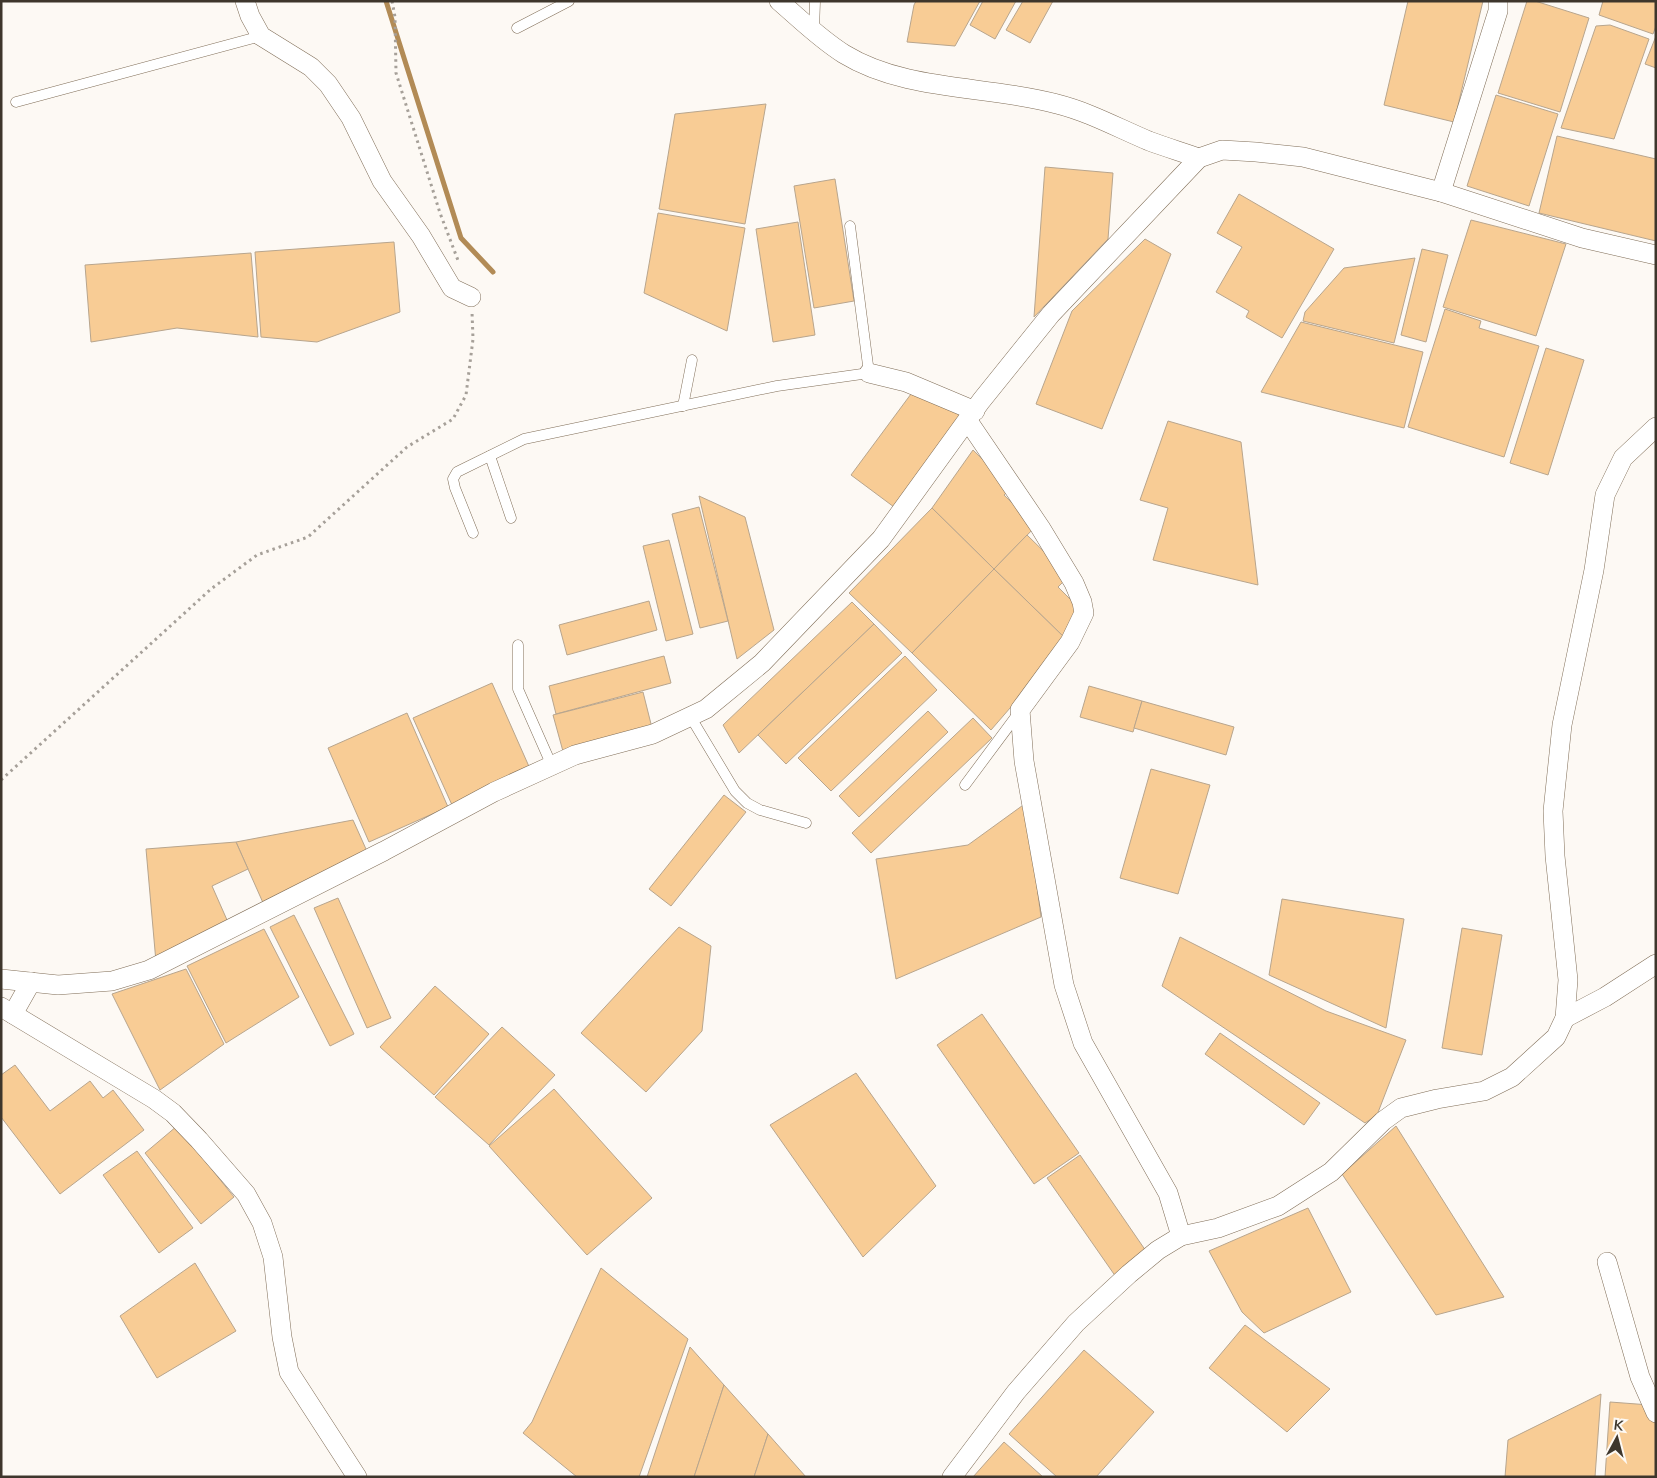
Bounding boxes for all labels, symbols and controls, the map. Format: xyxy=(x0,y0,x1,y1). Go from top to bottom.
north arrow xyxy=(1592,1413,1642,1463)
text: K xyxy=(1613,1416,1625,1436)

